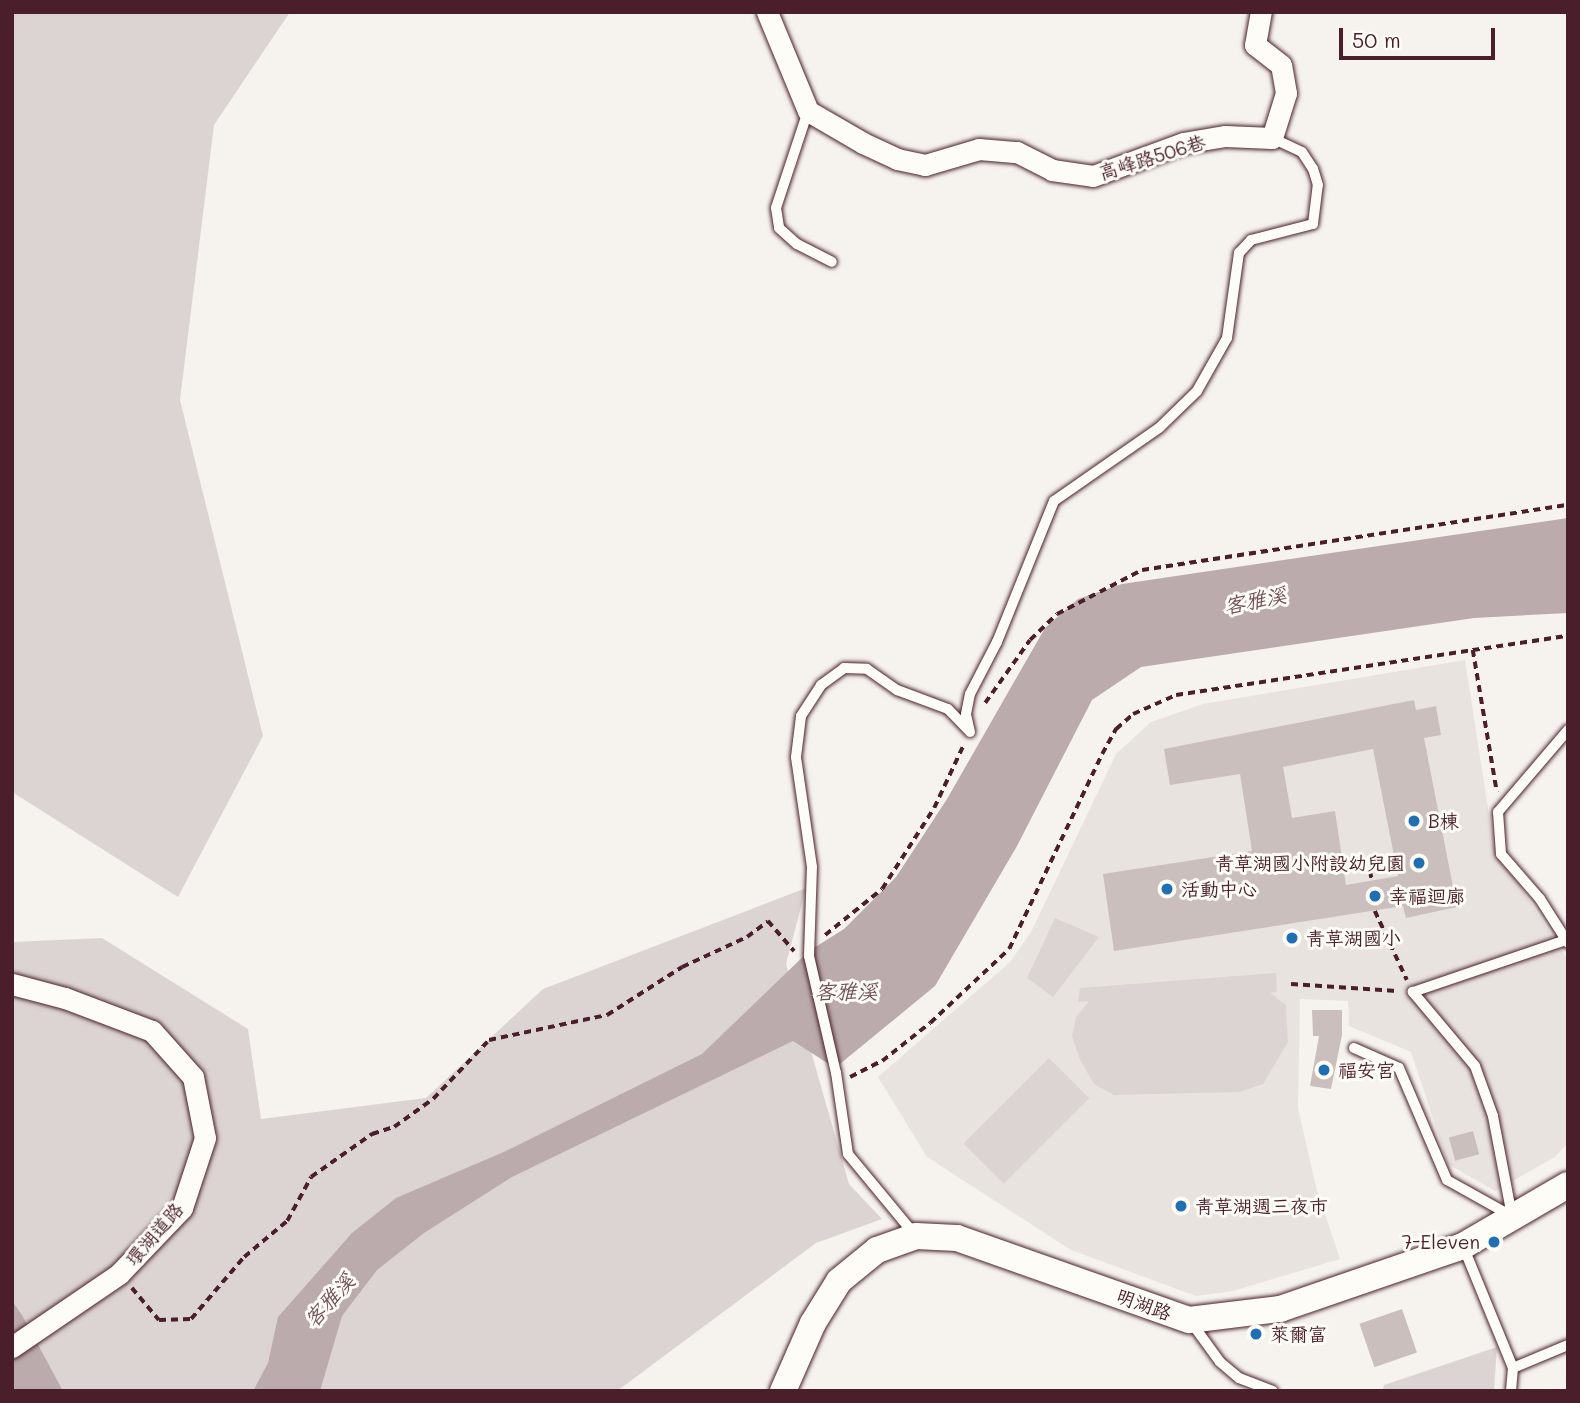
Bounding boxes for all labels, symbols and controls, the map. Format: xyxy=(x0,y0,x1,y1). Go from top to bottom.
scale bar xyxy=(1342,14,1498,58)
text: 50 m xyxy=(1352,26,1401,53)
street label: 高峰路506巷 xyxy=(1096,130,1208,184)
water label: 客雅溪 xyxy=(1222,582,1288,618)
place label: B棟 xyxy=(1428,810,1459,832)
marker: B棟 xyxy=(1406,813,1422,829)
place label: 青草湖國小附設幼兒園 xyxy=(1215,852,1405,874)
marker: 青草湖國小附設幼兒園 xyxy=(1411,855,1427,871)
place label: 活動中心 xyxy=(1181,878,1257,900)
marker: 活動中心 xyxy=(1159,881,1175,897)
place label: 幸福迴廊 xyxy=(1389,885,1465,907)
marker: 幸福迴廊 xyxy=(1367,888,1383,904)
place label: 青草湖國小 xyxy=(1306,927,1401,949)
marker: 青草湖國小 xyxy=(1284,930,1300,946)
water label: 客雅溪 xyxy=(815,978,877,1004)
place label: 福安宮 xyxy=(1338,1059,1395,1081)
marker: 福安宮 xyxy=(1316,1062,1332,1078)
place label: 青草湖週三夜市 xyxy=(1195,1195,1328,1217)
street label: 環湖道路 xyxy=(120,1198,188,1270)
marker: 青草湖週三夜市 xyxy=(1173,1198,1189,1214)
place label: 7-Eleven xyxy=(1402,1231,1480,1253)
marker: 7-Eleven xyxy=(1486,1234,1502,1250)
water label: 客雅溪 xyxy=(299,1268,359,1332)
street label: 明湖路 xyxy=(1113,1284,1175,1324)
place label: 萊爾富 xyxy=(1270,1323,1327,1345)
marker: 萊爾富 xyxy=(1248,1326,1264,1342)

